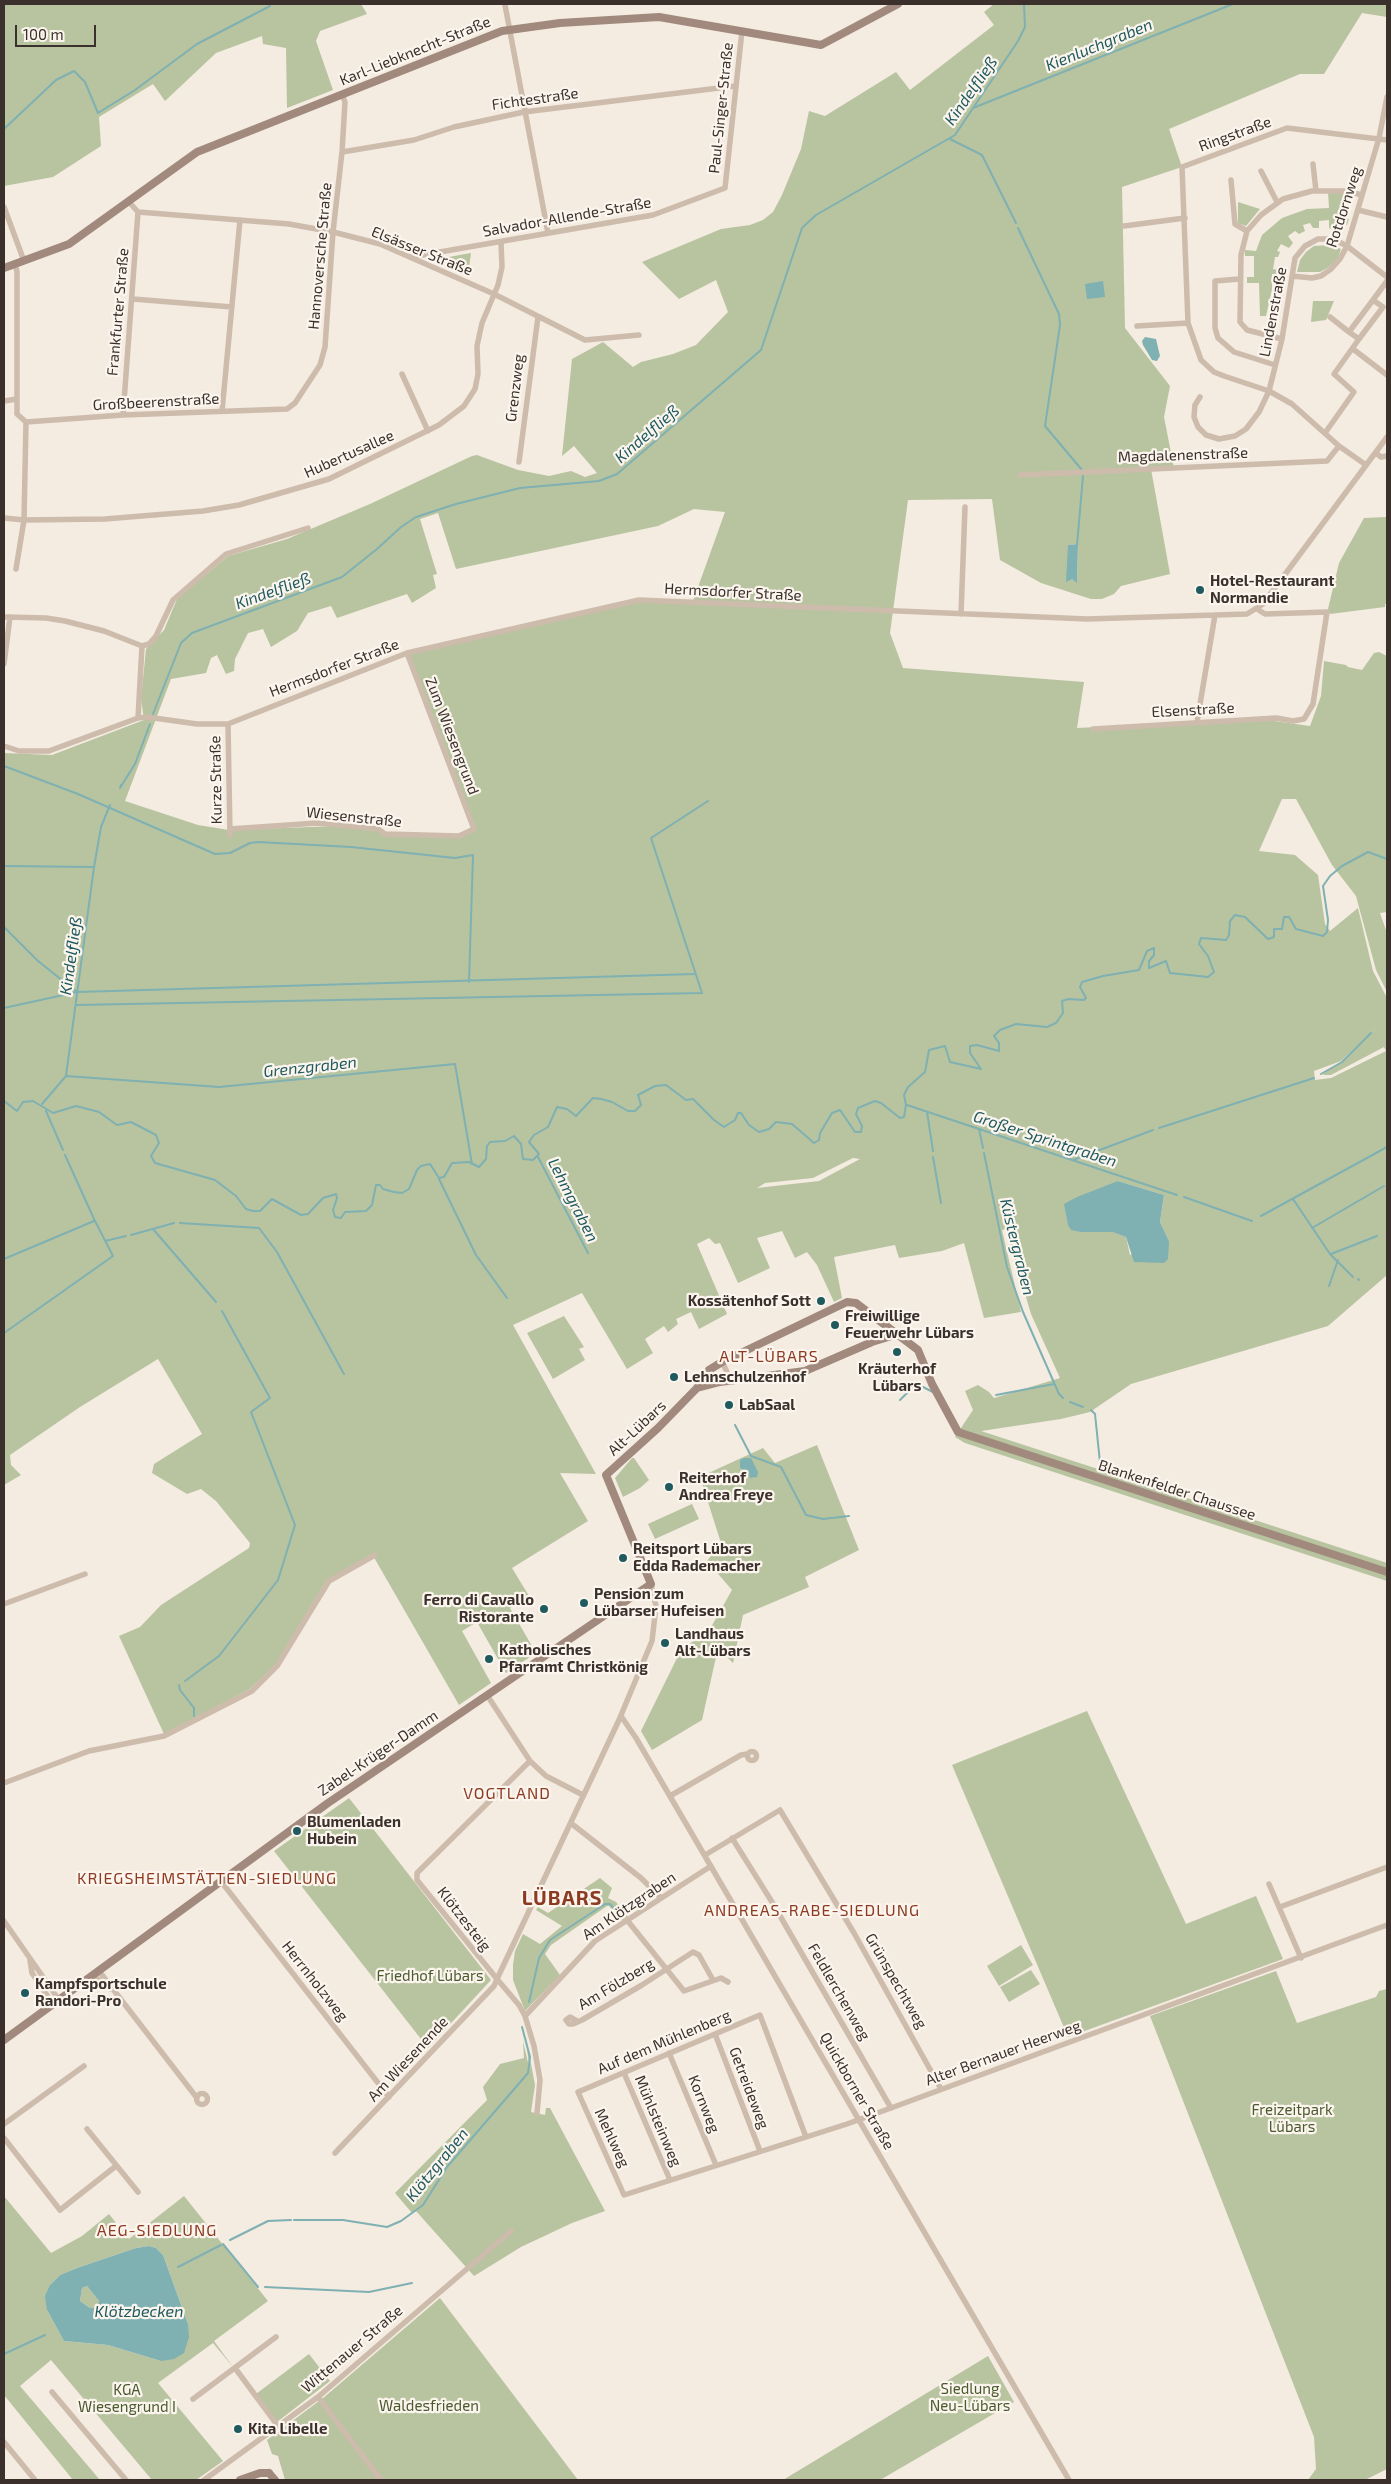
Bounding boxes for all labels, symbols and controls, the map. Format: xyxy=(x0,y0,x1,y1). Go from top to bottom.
street label: Karl-Liebknecht-Straße xyxy=(337,12,493,90)
scale bar xyxy=(18,15,99,47)
water label: Kienluchgraben xyxy=(1043,15,1155,75)
text: 100 m xyxy=(23,25,64,43)
street label: Paul-Singer-Straße xyxy=(705,41,737,175)
water label: Kindelfließ xyxy=(940,53,1002,129)
street label: Fichtestraße xyxy=(490,84,580,114)
street label: Ringstraße xyxy=(1196,113,1274,155)
street label: Rotdornweg xyxy=(1322,164,1366,250)
street label: Hannoversche Straße xyxy=(305,182,335,330)
street label: Salvador-Allende-Straße xyxy=(481,193,653,241)
street label: Elsässer Straße xyxy=(369,222,475,280)
street label: Frankfurter Straße xyxy=(103,247,133,377)
street label: Lindenstraße xyxy=(1255,265,1291,359)
street label: Grenzweg xyxy=(502,353,528,423)
street label: Großbeerenstraße xyxy=(92,390,220,414)
water label: Kindelfließ xyxy=(611,401,683,467)
street label: Hubertusallee xyxy=(301,426,397,482)
street label: Magdalenenstraße xyxy=(1118,444,1248,466)
water label: Kindelfließ xyxy=(233,568,313,614)
place label: Hotel-Restaurant Normandie xyxy=(1210,572,1334,607)
street label: Hermsdorfer Straße xyxy=(664,579,802,605)
marker: Hotel-Restaurant Normandie xyxy=(1194,584,1206,596)
street label: Hermsdorfer Straße xyxy=(267,635,401,701)
street label: Zum Wiesengrund xyxy=(421,675,483,797)
street label: Elsenstraße xyxy=(1151,699,1235,721)
street label: Kurze Straße xyxy=(206,735,226,825)
street label: Wiesenstraße xyxy=(305,803,403,831)
water label: Kindelfließ xyxy=(56,916,86,996)
water label: Grenzgraben xyxy=(262,1053,358,1081)
water label: Großer Sprintgraben xyxy=(971,1107,1119,1171)
water label: Lehmgraben xyxy=(544,1155,602,1245)
water label: Küstergraben xyxy=(996,1197,1038,1297)
place label: Kossätenhof Sott xyxy=(688,1292,811,1310)
marker: Kossätenhof Sott xyxy=(815,1295,827,1307)
place label: Freiwillige Feuerwehr Lübars xyxy=(845,1307,974,1342)
marker: Freiwillige Feuerwehr Lübars xyxy=(829,1319,841,1331)
marker: Kräuterhof Lübars xyxy=(891,1346,903,1358)
district label: ALT-LÜBARS xyxy=(718,1347,820,1367)
place label: Kräuterhof Lübars xyxy=(858,1360,936,1395)
place label: Lehnschulzenhof xyxy=(684,1368,806,1386)
marker: Lehnschulzenhof xyxy=(668,1371,680,1383)
place label: LabSaal xyxy=(739,1396,795,1414)
street label: Alt-Lübars xyxy=(604,1397,670,1459)
marker: LabSaal xyxy=(723,1399,735,1411)
street label: Blankenfelder Chaussee xyxy=(1096,1456,1258,1524)
place label: Reiterhof Andrea Freye xyxy=(679,1469,773,1504)
marker: Reiterhof Andrea Freye xyxy=(663,1481,675,1493)
place label: Reitsport Lübars Edda Rademacher xyxy=(633,1540,760,1575)
marker: Reitsport Lübars Edda Rademacher xyxy=(617,1552,629,1564)
place label: Pension zum Lübarser Hufeisen xyxy=(594,1585,724,1620)
place label: Ferro di Cavallo Ristorante xyxy=(423,1591,534,1626)
marker: Pension zum Lübarser Hufeisen xyxy=(578,1597,590,1609)
marker: Ferro di Cavallo Ristorante xyxy=(538,1603,550,1615)
place label: Landhaus Alt-Lübars xyxy=(675,1625,751,1660)
marker: Landhaus Alt-Lübars xyxy=(659,1637,671,1649)
place label: Katholisches Pfarramt Christkönig xyxy=(499,1641,648,1676)
marker: Katholisches Pfarramt Christkönig xyxy=(483,1653,495,1665)
street label: Zabel-Krüger-Damm xyxy=(315,1706,441,1800)
district label: VOGTLAND xyxy=(462,1784,552,1804)
place label: Blumenladen Hubein xyxy=(307,1813,401,1848)
marker: Blumenladen Hubein xyxy=(291,1825,303,1837)
street label: Am Klötzgraben xyxy=(579,1868,679,1944)
district label: KRIEGSHEIMSTÄTTEN-SIEDLUNG xyxy=(74,1869,340,1889)
street label: Klötzesteig xyxy=(433,1883,495,1955)
district label: LÜBARS xyxy=(521,1886,603,1910)
district label: ANDREAS-RABE-SIEDLUNG xyxy=(701,1901,923,1921)
street label: Grünspechtweg xyxy=(861,1930,931,2032)
street label: Herrnholzweg xyxy=(278,1937,352,2025)
street label: Feldlerchenweg xyxy=(804,1940,874,2044)
street label: Am Fölzberg xyxy=(575,1954,657,2014)
park label: Friedhof Lübars xyxy=(376,1967,484,1985)
place label: Kampfsportschule Randori-Pro xyxy=(35,1975,167,2010)
marker: Kampfsportschule Randori-Pro xyxy=(19,1987,31,1999)
street label: Auf dem Mühlenberg xyxy=(595,2006,733,2078)
street label: Am Wiesenende xyxy=(364,2013,452,2105)
street label: Alter Bernauer Heerweg xyxy=(923,2017,1083,2089)
street label: Quickborner Straße xyxy=(816,2029,898,2153)
street label: Getreideweg xyxy=(725,2045,773,2131)
street label: Mühlsteinweg xyxy=(631,2073,685,2169)
street label: Kornweg xyxy=(684,2073,724,2135)
park label: Freizeitpark Lübars xyxy=(1251,2101,1333,2136)
street label: Mehlweg xyxy=(591,2106,633,2170)
water label: Klötzgraben xyxy=(402,2124,472,2206)
district label: AEG-SIEDLUNG xyxy=(95,2221,219,2241)
street label: Wittenauer Straße xyxy=(298,2301,406,2397)
water label: Klötzbecken xyxy=(95,2302,183,2322)
park label: Siedlung Neu-Lübars xyxy=(930,2380,1010,2415)
park label: KGA Wiesengrund I xyxy=(78,2381,176,2416)
park label: Waldesfrieden xyxy=(379,2397,479,2415)
place label: Kita Libelle xyxy=(248,2420,327,2438)
marker: Kita Libelle xyxy=(232,2423,244,2435)

